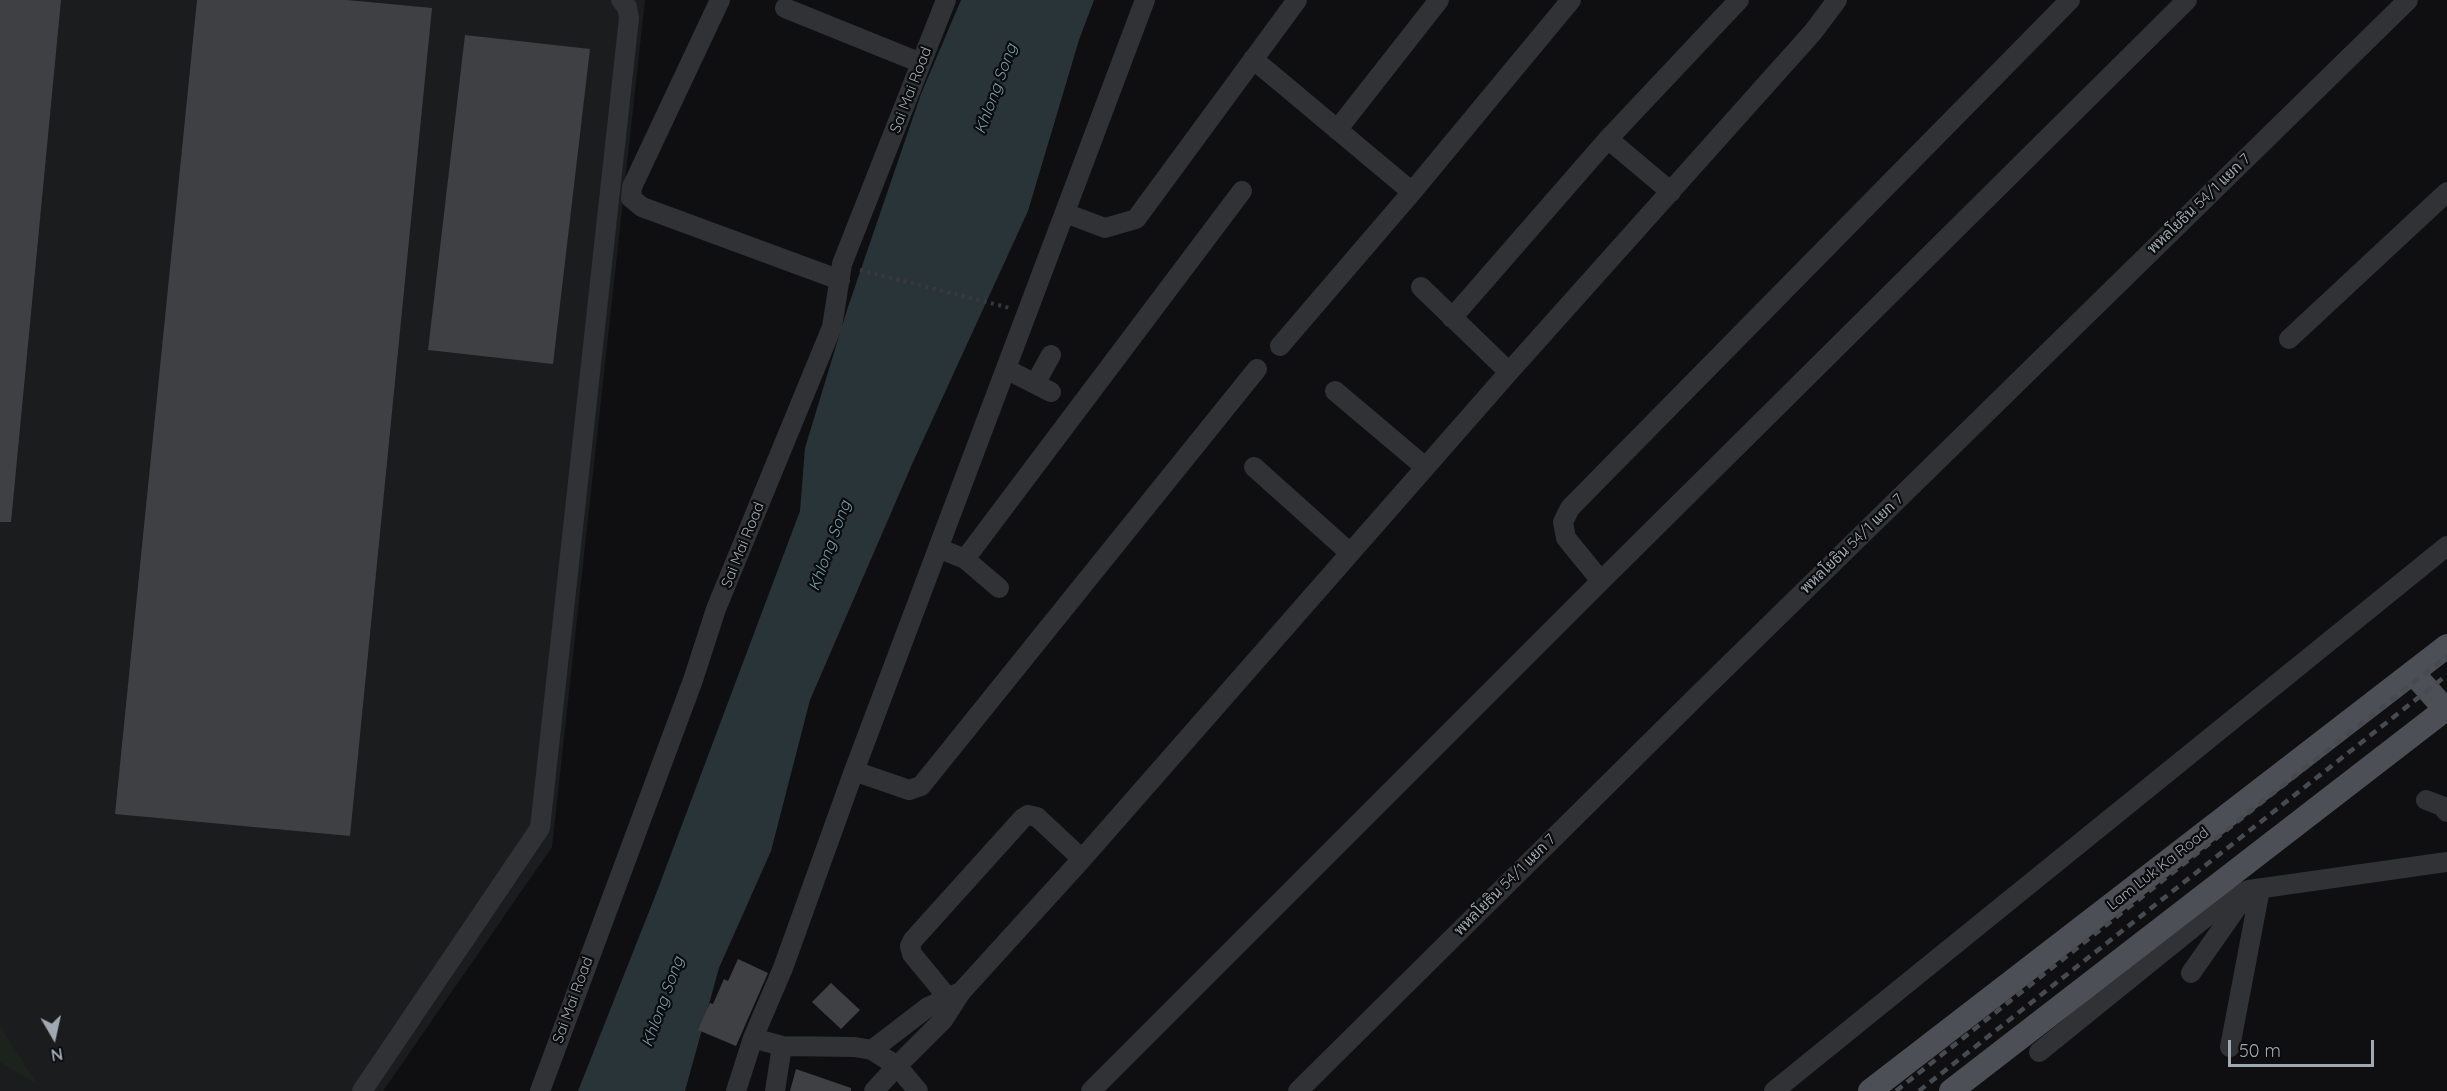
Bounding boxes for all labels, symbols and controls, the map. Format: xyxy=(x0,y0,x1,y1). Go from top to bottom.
water label: Khlong Song xyxy=(971,41,1021,137)
street label: Sai Mai Road xyxy=(886,44,936,136)
street label: พหลโยธิน 54/1 แยก 7 xyxy=(2144,150,2254,258)
street label: พหลโยธิน 54/1 แยก 7 xyxy=(1797,490,1907,598)
water label: Khlong Song xyxy=(805,498,855,594)
street label: Sai Mai Road xyxy=(718,500,768,590)
street label: Lam Luk Ka Road xyxy=(2104,824,2212,914)
street label: พหลโยธิน 54/1 แยก 7 xyxy=(1450,830,1560,940)
street label: Sai Mai Road xyxy=(549,954,597,1046)
water label: Khlong Song xyxy=(638,954,688,1050)
north arrow xyxy=(24,1007,84,1067)
scale bar xyxy=(2231,1028,2376,1066)
text: 50 m xyxy=(2239,1039,2281,1062)
text: N xyxy=(49,1044,64,1066)

